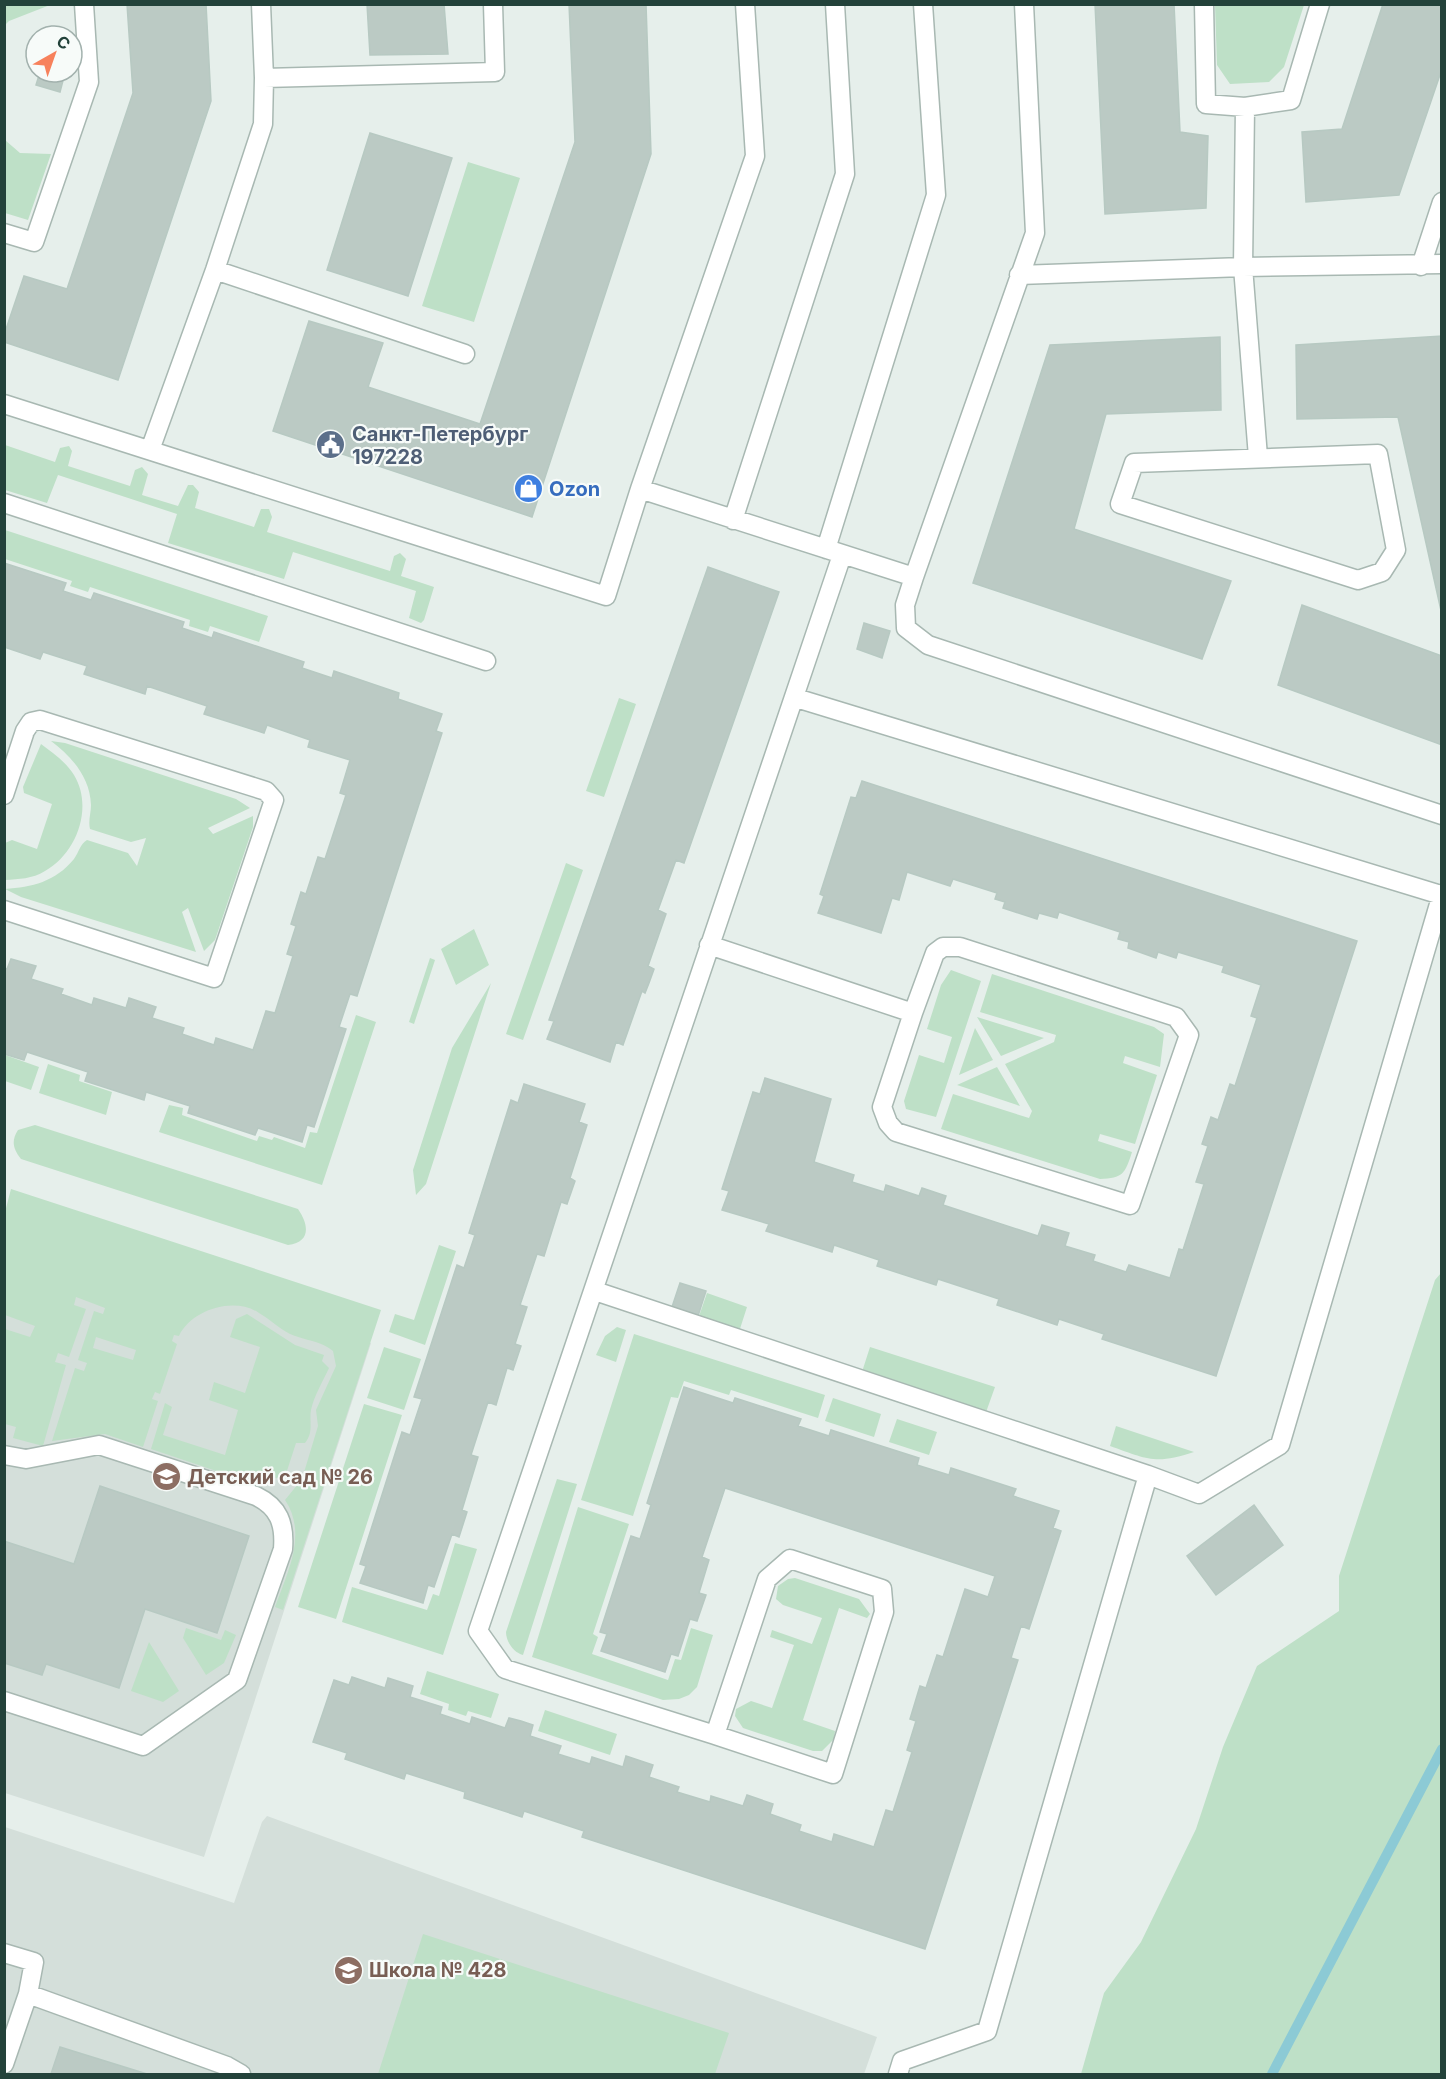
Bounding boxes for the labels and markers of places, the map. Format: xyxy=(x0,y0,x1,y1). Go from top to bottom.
place label: Санкт-Петербург 197228 xyxy=(352,422,528,469)
public building icon: Санкт-Петербург 197228 xyxy=(315,429,347,461)
shop icon: Ozon xyxy=(512,473,544,505)
place label: Ozon xyxy=(549,477,600,501)
school or university icon: Детский сад № 26 xyxy=(150,1461,182,1493)
place label: Детский сад № 26 xyxy=(187,1465,373,1489)
school or university icon: Школа № 428 xyxy=(332,1954,364,1986)
place label: Школа № 428 xyxy=(369,1958,507,1982)

